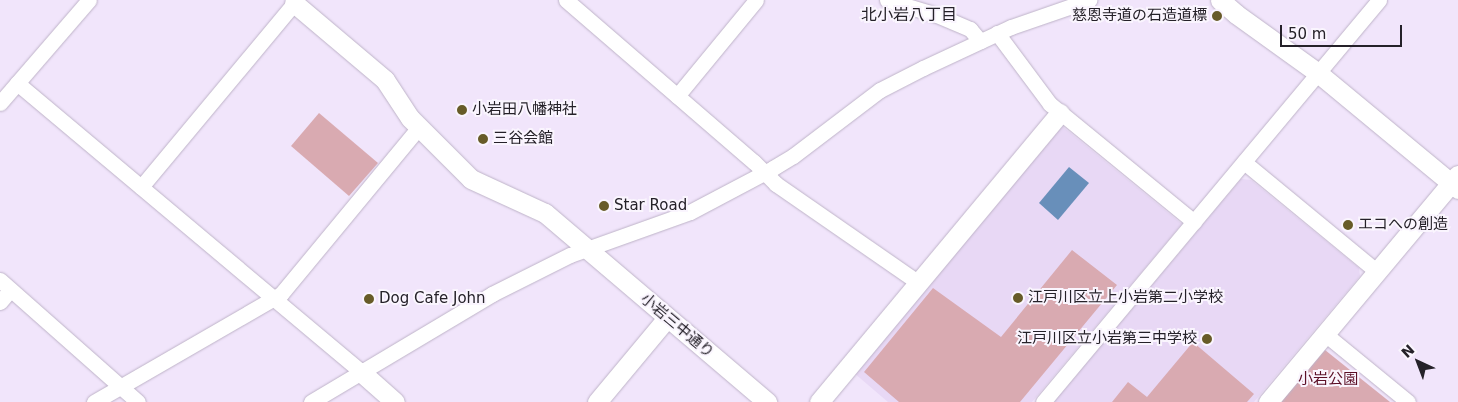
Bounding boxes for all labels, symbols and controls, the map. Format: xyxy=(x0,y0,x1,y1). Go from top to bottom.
district label: 北小岩八丁目 xyxy=(861,5,957,25)
place label: 慈恩寺道の石造道標 xyxy=(1072,7,1207,25)
marker: 慈恩寺道の石造道標 xyxy=(1211,10,1223,22)
scale bar xyxy=(1283,15,1406,47)
text: 50 m xyxy=(1288,25,1326,43)
place label: 小岩田八幡神社 xyxy=(472,101,577,119)
marker: 小岩田八幡神社 xyxy=(456,104,468,116)
place label: 三谷会館 xyxy=(493,130,553,148)
marker: 三谷会館 xyxy=(477,133,489,145)
place label: Star Road xyxy=(614,197,687,215)
marker: Star Road xyxy=(598,200,610,212)
place label: エコへの創造 xyxy=(1358,216,1448,234)
marker: エコへの創造 xyxy=(1342,219,1354,231)
place label: 江戸川区立上小岩第二小学校 xyxy=(1028,289,1223,307)
place label: Dog Cafe John xyxy=(379,290,486,308)
street label: 小岩三中通り xyxy=(637,290,717,362)
marker: 江戸川区立上小岩第二小学校 xyxy=(1012,292,1024,304)
marker: Dog Cafe John xyxy=(363,293,375,305)
place label: 江戸川区立小岩第三中学校 xyxy=(1017,330,1197,348)
marker: 江戸川区立小岩第三中学校 xyxy=(1201,333,1213,345)
north arrow xyxy=(1393,337,1443,387)
text: N xyxy=(1398,341,1418,361)
park label: 小岩公園 xyxy=(1298,371,1358,389)

